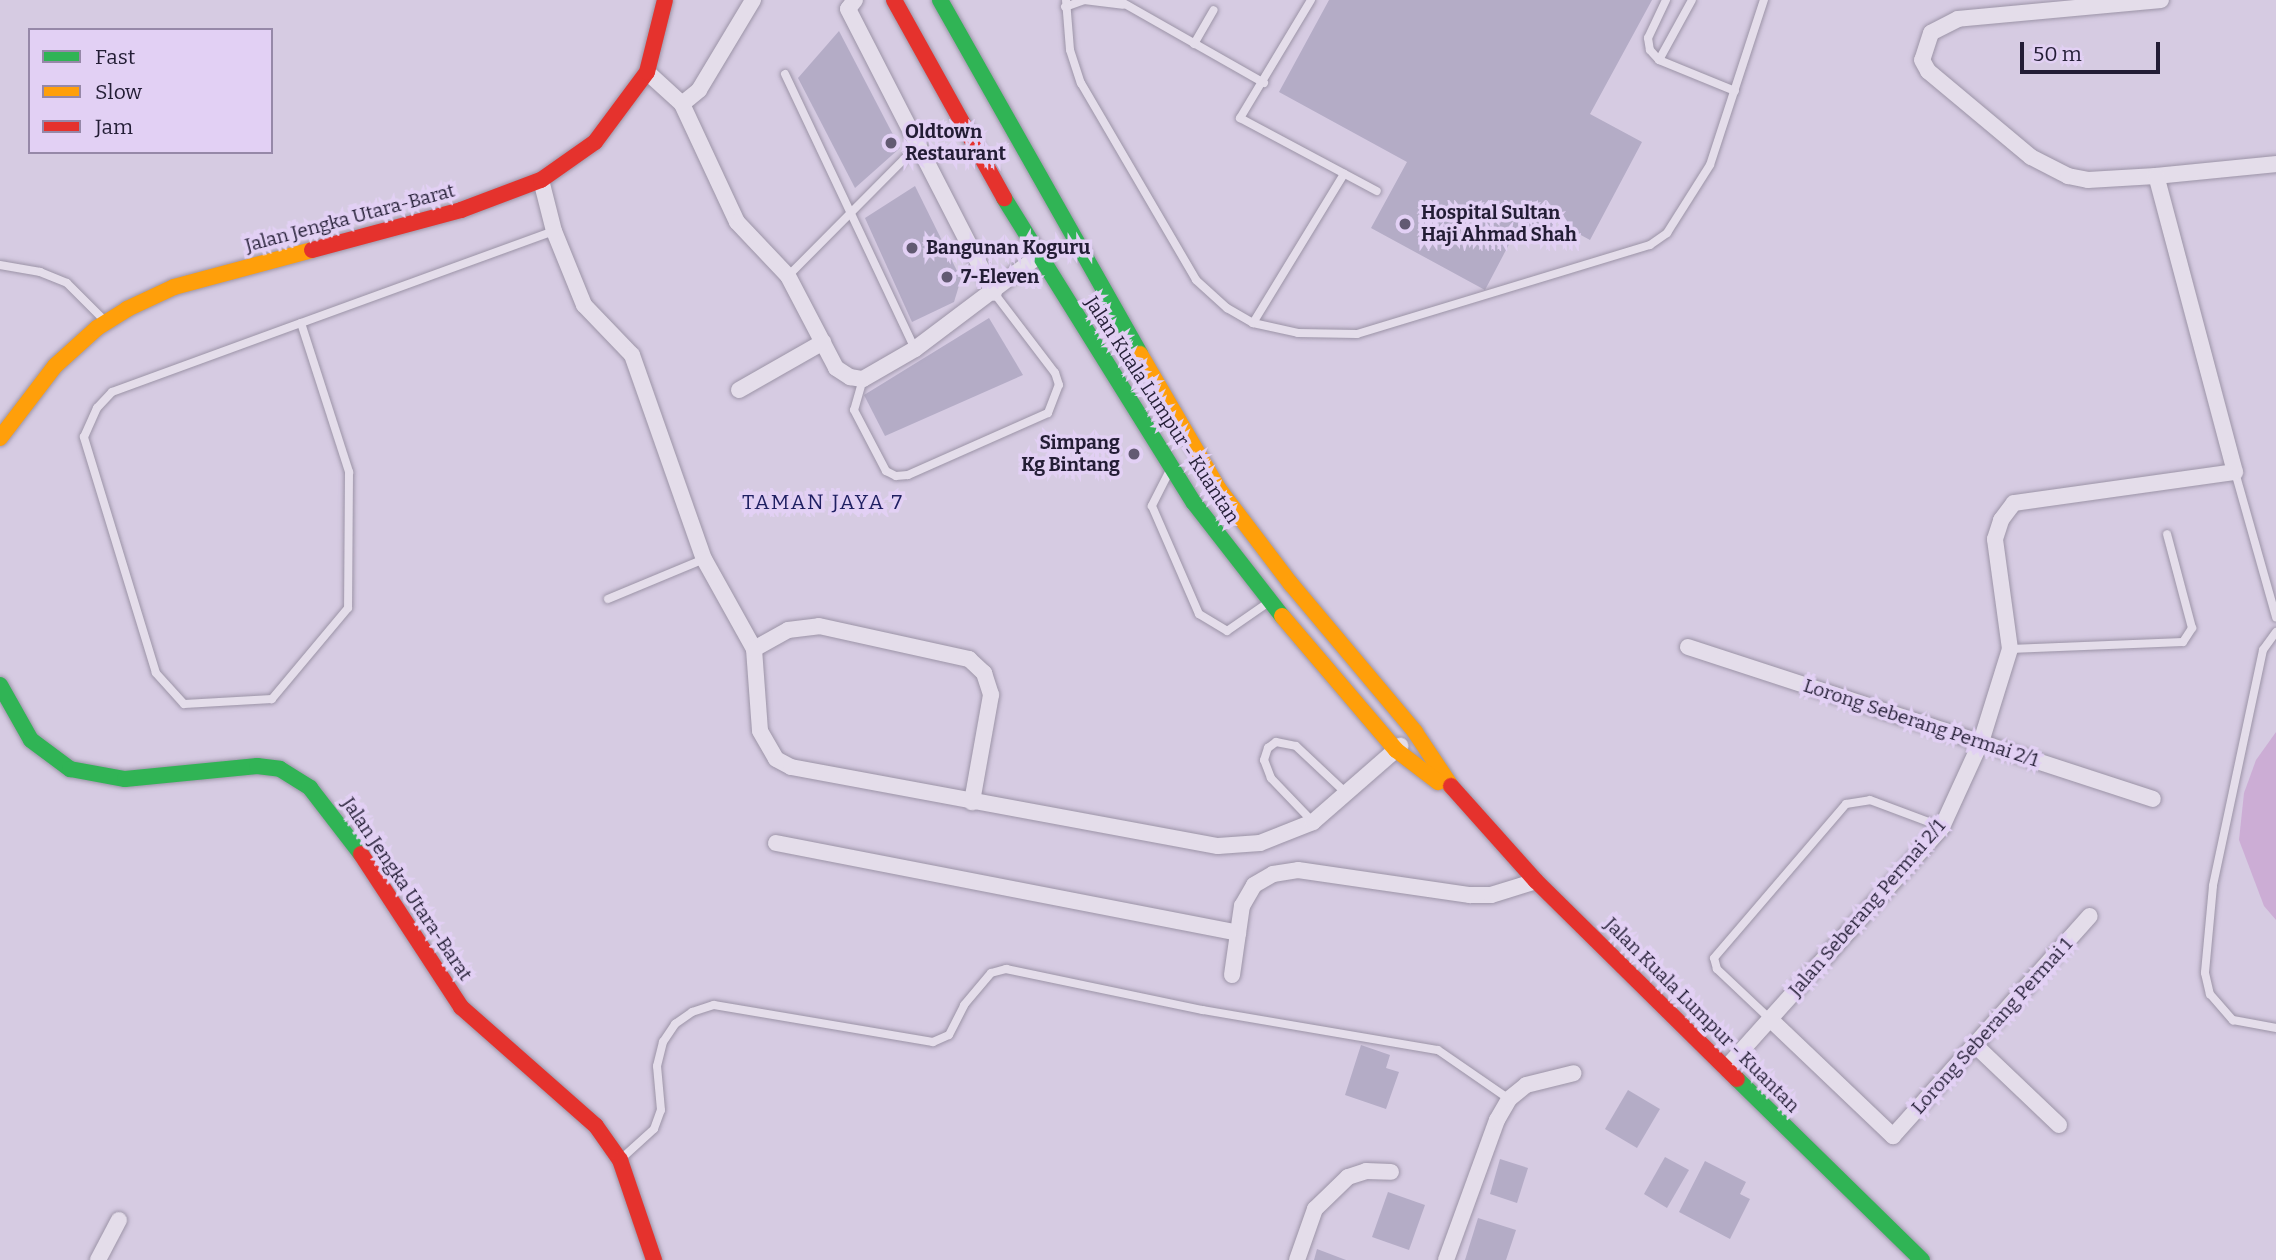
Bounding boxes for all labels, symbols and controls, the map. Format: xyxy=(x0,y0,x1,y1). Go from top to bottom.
legend xyxy=(28,28,273,154)
scale bar xyxy=(2024,28,2164,72)
text: 50 m xyxy=(2033,41,2082,67)
text: Fast xyxy=(95,44,135,70)
text: Slow xyxy=(95,79,142,105)
text: Jam xyxy=(95,114,133,140)
place label: Oldtown Restaurant xyxy=(905,121,1006,165)
marker: Oldtown Restaurant xyxy=(883,135,899,151)
street label: Jalan Jengka Utara-Barat xyxy=(243,179,457,257)
place label: Hospital Sultan Haji Ahmad Shah xyxy=(1421,202,1577,246)
marker: Hospital Sultan Haji Ahmad Shah xyxy=(1395,214,1415,234)
place label: Bangunan Koguru xyxy=(926,237,1090,259)
marker: Bangunan Koguru xyxy=(904,240,920,256)
place label: 7-Eleven xyxy=(961,266,1039,288)
marker: 7-Eleven xyxy=(939,269,955,285)
street label: Jalan Kuala Lumpur - Kuantan xyxy=(1080,292,1244,528)
place label: Simpang Kg Bintang xyxy=(1021,432,1120,476)
marker: Simpang Kg Bintang xyxy=(1126,446,1142,462)
district label: TAMAN JAYA 7 xyxy=(743,489,903,515)
street label: Lorong Seberang Permai 2/1 xyxy=(1801,674,2041,772)
street label: Jalan Jengka Utara-Barat xyxy=(337,793,477,985)
street label: Jalan Seberang Permai 2/1 xyxy=(1784,815,1950,1001)
street label: Jalan Kuala Lumpur - Kuantan xyxy=(1600,913,1804,1117)
street label: Lorong Seberang Permai 1 xyxy=(1907,933,2077,1119)

